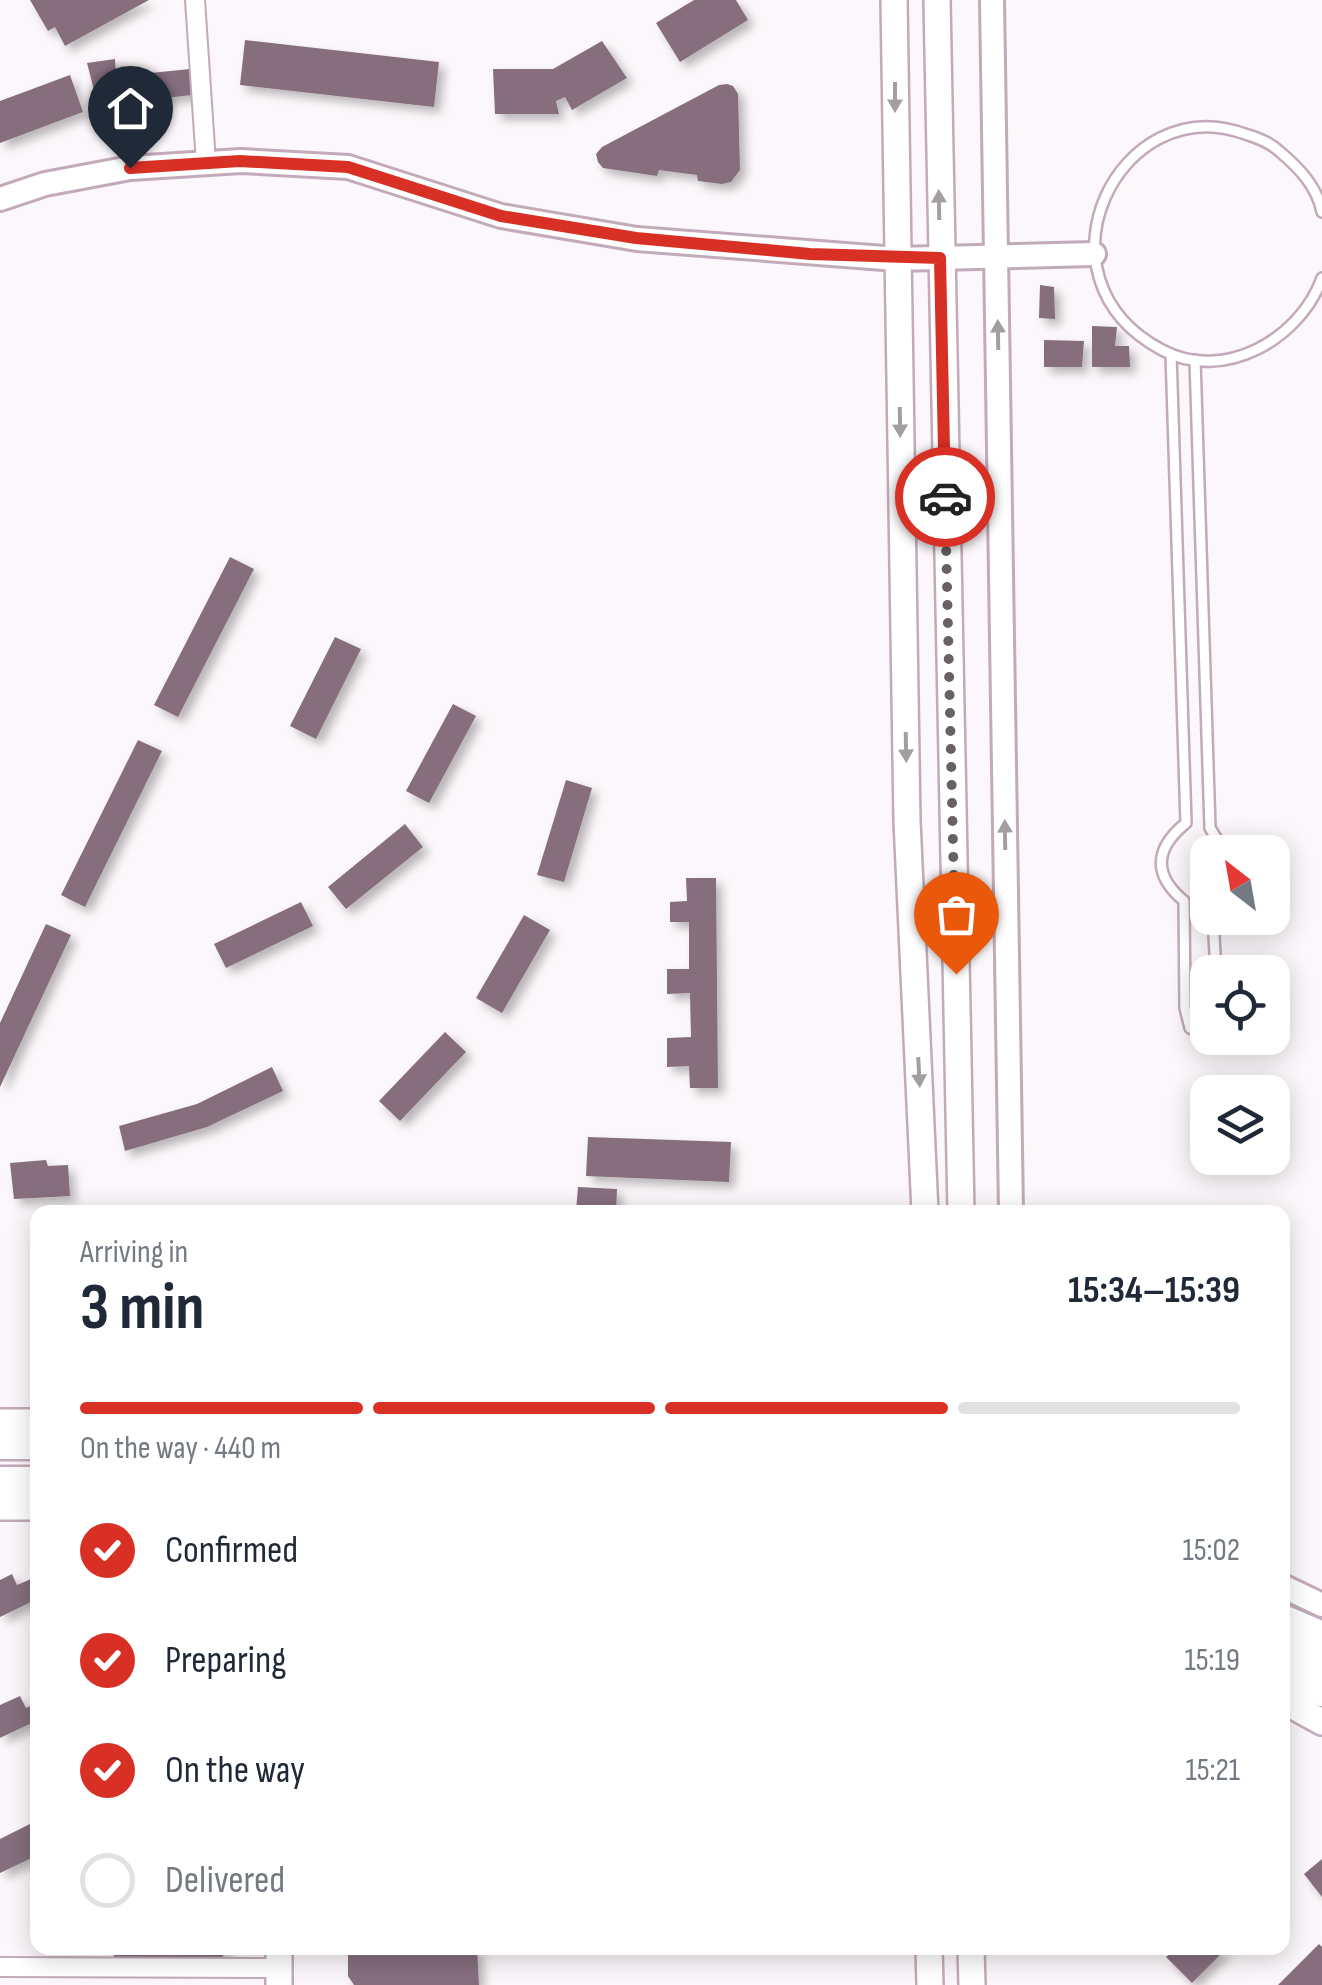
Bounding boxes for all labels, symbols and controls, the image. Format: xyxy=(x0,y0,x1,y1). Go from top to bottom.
pin xyxy=(88,66,173,169)
icon: home xyxy=(103,81,158,136)
one-way arrow xyxy=(887,82,903,114)
one-way arrow xyxy=(931,189,947,221)
one-way arrow xyxy=(990,319,1006,351)
one-way arrow xyxy=(892,407,908,439)
courier xyxy=(895,447,995,547)
icon: car xyxy=(918,470,973,525)
one-way arrow xyxy=(898,732,914,764)
one-way arrow xyxy=(997,819,1013,851)
north arrow xyxy=(1190,835,1290,935)
map controls xyxy=(1190,835,1290,1175)
pin xyxy=(914,872,999,975)
icon: bag xyxy=(929,887,984,942)
button: locate xyxy=(1190,955,1290,1055)
one-way arrow xyxy=(911,1057,927,1089)
button: layers xyxy=(1190,1075,1290,1175)
text: Arriving in xyxy=(80,1233,188,1272)
text: 15:34–15:39 xyxy=(1068,1268,1240,1313)
text: 3 min xyxy=(80,1270,204,1348)
text: On the way · 440 m xyxy=(80,1429,281,1468)
icon: check xyxy=(80,1523,135,1578)
text: Confirmed xyxy=(165,1528,298,1573)
text: 15:02 xyxy=(1182,1531,1240,1570)
icon: check xyxy=(80,1633,135,1688)
text: Preparing xyxy=(165,1638,286,1683)
text: 15:19 xyxy=(1185,1641,1240,1680)
icon: check xyxy=(80,1743,135,1798)
text: On the way xyxy=(165,1748,305,1793)
text: 15:21 xyxy=(1185,1751,1240,1790)
text: Delivered xyxy=(165,1858,285,1903)

